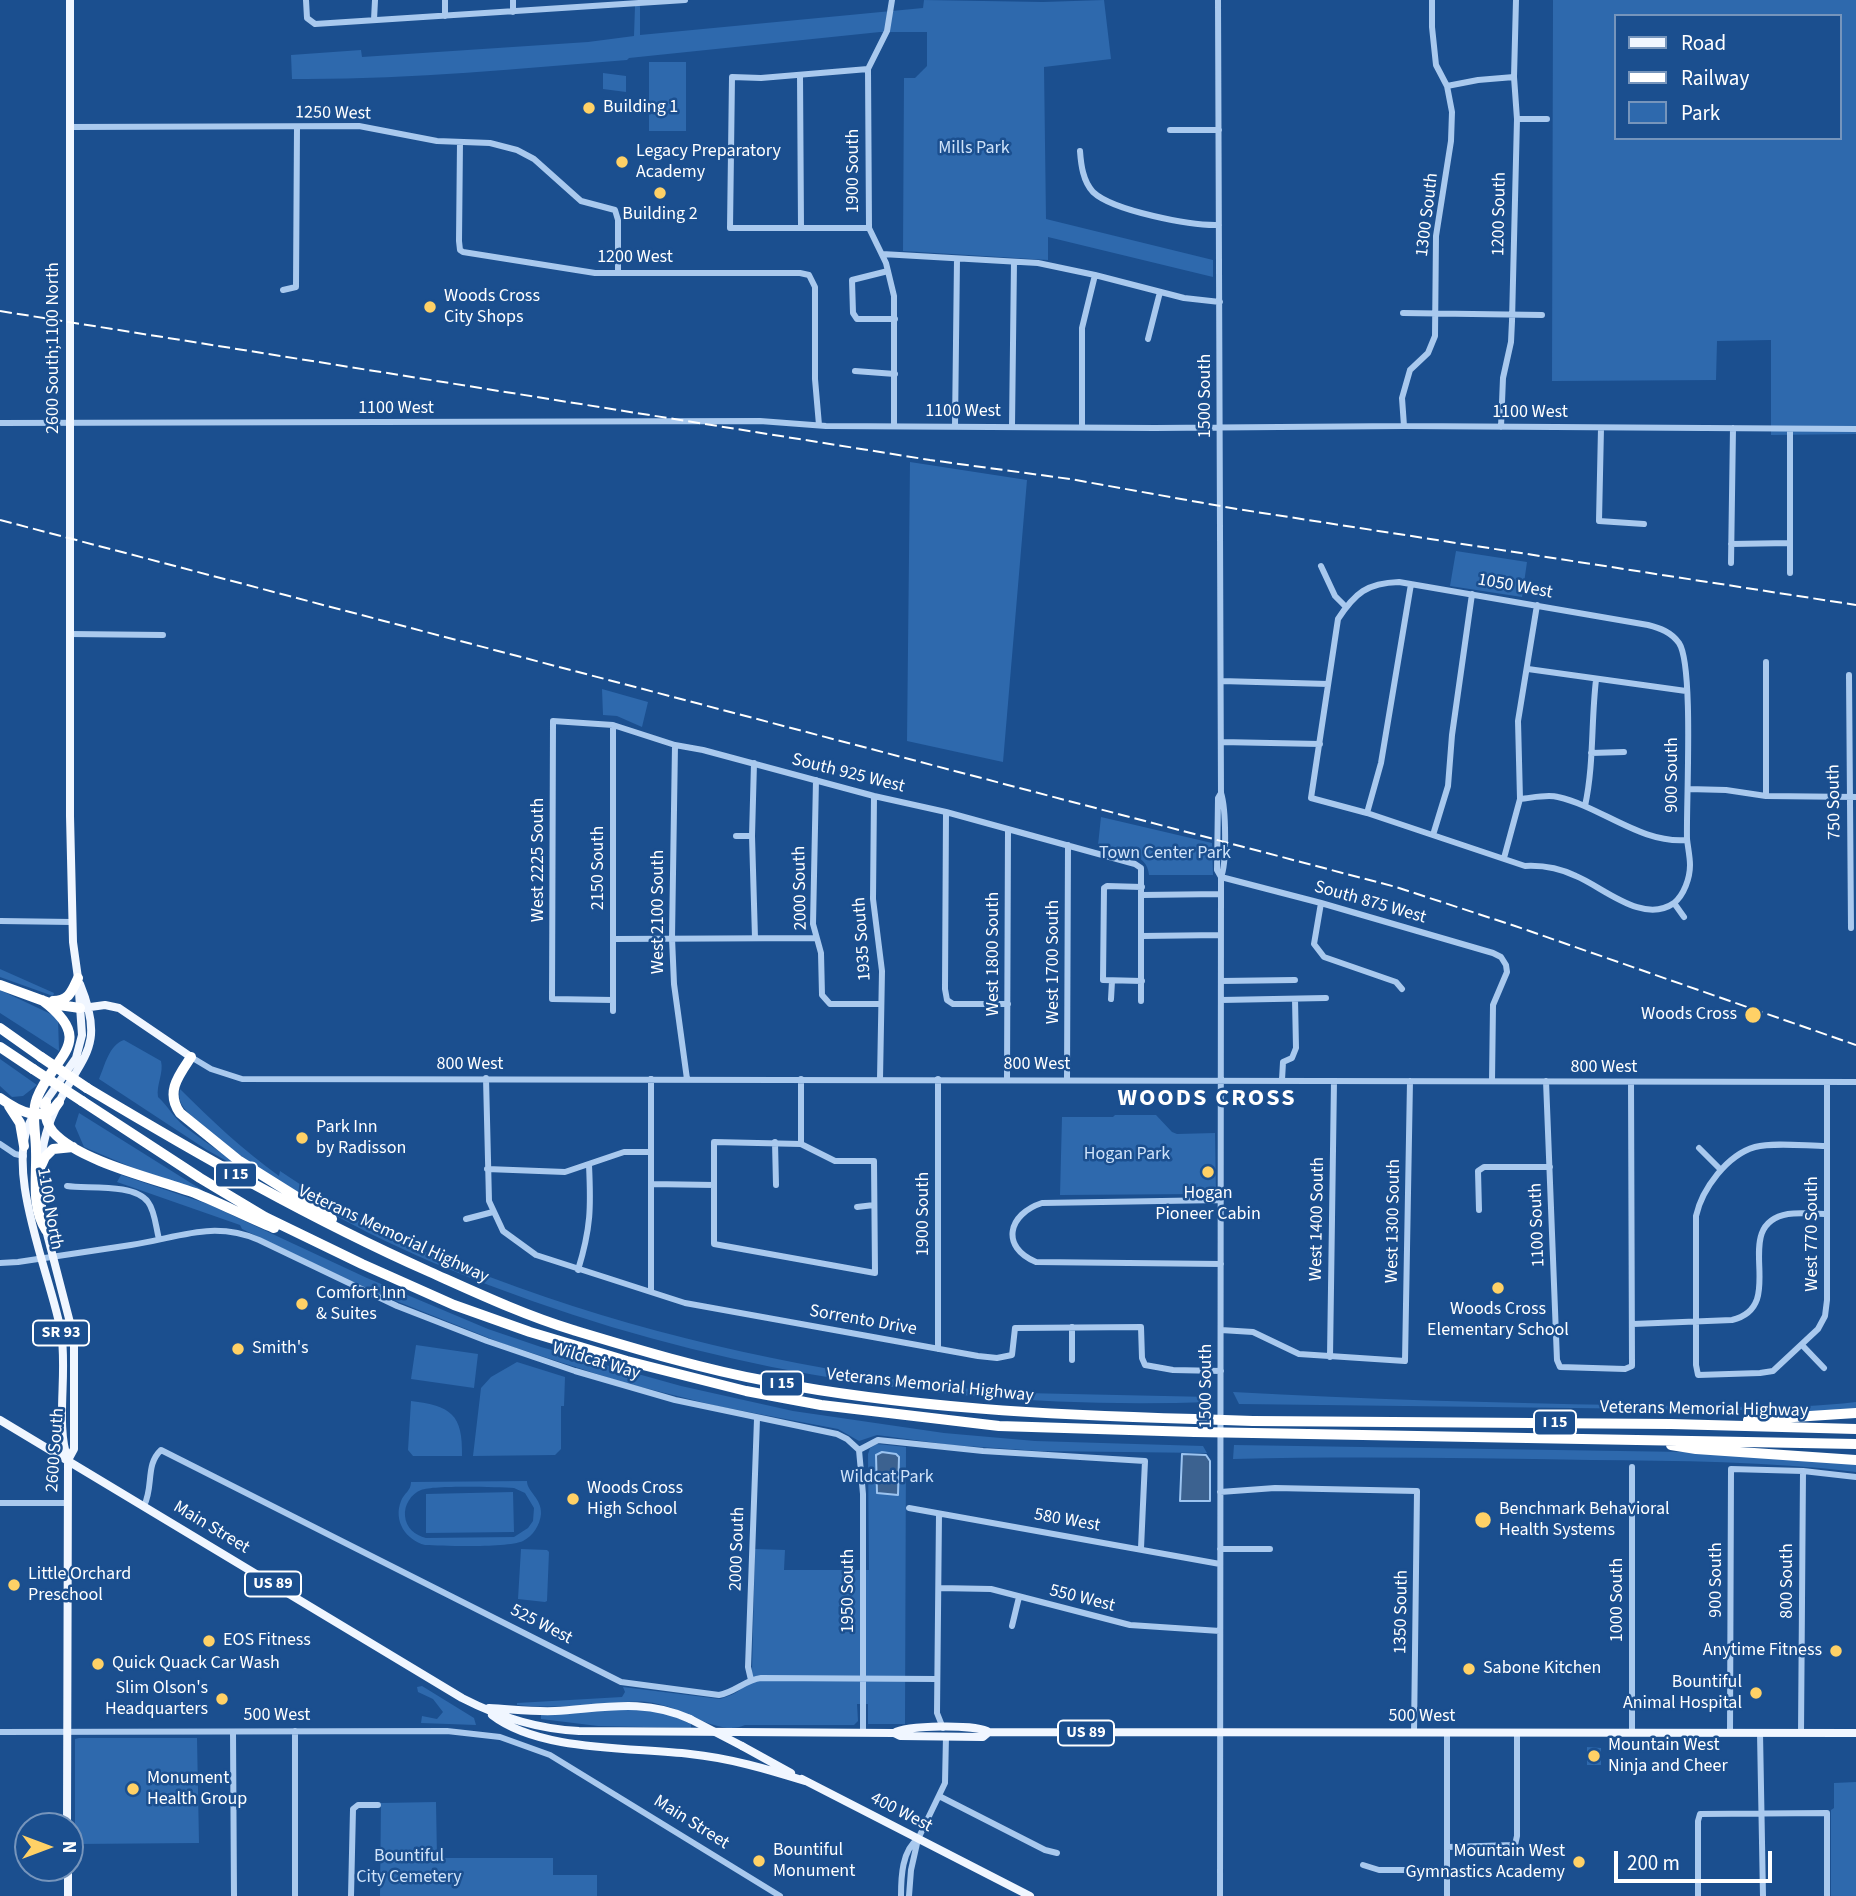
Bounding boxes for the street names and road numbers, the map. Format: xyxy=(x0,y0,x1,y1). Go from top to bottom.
street label: 1250 West xyxy=(295,103,371,125)
street label: 1900 South xyxy=(843,129,865,213)
street label: 1300 South xyxy=(1412,172,1444,258)
street label: 1200 South xyxy=(1488,172,1512,256)
street label: 1200 West xyxy=(597,247,673,269)
street label: 2600 South;1100 North xyxy=(43,262,65,434)
street label: 1500 South xyxy=(1195,354,1217,438)
street label: 1100 West xyxy=(358,398,434,420)
street label: 1100 West xyxy=(925,401,1001,423)
street label: 1100 West xyxy=(1492,402,1568,424)
street label: 1050 West xyxy=(1476,570,1554,604)
street label: 900 South xyxy=(1662,737,1684,813)
street label: South 925 West xyxy=(789,750,907,798)
street label: 750 South xyxy=(1824,764,1846,840)
street label: West 2225 South xyxy=(528,798,550,922)
street label: 2150 South xyxy=(588,826,610,910)
street label: 2000 South xyxy=(789,846,813,930)
street label: West 2100 South xyxy=(648,850,670,974)
street label: South 875 West xyxy=(1312,877,1428,929)
street label: West 1800 South xyxy=(983,892,1005,1016)
street label: 1935 South xyxy=(849,896,877,982)
street label: West 1700 South xyxy=(1043,900,1065,1024)
street label: 800 West xyxy=(437,1054,503,1076)
street label: 800 West xyxy=(1004,1054,1070,1076)
street label: 800 West xyxy=(1571,1057,1637,1079)
street label: West 1400 South xyxy=(1306,1157,1330,1281)
street label: West 1300 South xyxy=(1382,1159,1406,1283)
road number: I 15 xyxy=(215,1162,257,1188)
street label: 1100 North xyxy=(31,1166,67,1252)
street label: 1900 South xyxy=(913,1172,935,1256)
street label: West 770 South xyxy=(1802,1176,1824,1292)
street label: Veterans Memorial Highway xyxy=(294,1181,492,1289)
street label: 1100 South xyxy=(1526,1182,1550,1268)
street label: Sorrento Drive xyxy=(808,1301,918,1341)
road number: SR 93 xyxy=(33,1320,89,1345)
street label: Wildcat Way xyxy=(549,1338,643,1386)
street label: 1500 South xyxy=(1196,1344,1218,1428)
street label: Veterans Memorial Highway xyxy=(825,1364,1035,1408)
road number: I 15 xyxy=(761,1372,803,1396)
street label: Veterans Memorial Highway xyxy=(1600,1397,1808,1423)
street label: 2600 South xyxy=(42,1407,70,1493)
road number: I 15 xyxy=(1534,1410,1576,1436)
street label: Main Street xyxy=(169,1497,253,1559)
street label: 580 West xyxy=(1032,1505,1102,1537)
street label: 2000 South xyxy=(726,1506,750,1592)
street label: 900 South xyxy=(1706,1542,1728,1618)
street label: 800 South xyxy=(1777,1543,1799,1619)
street label: 1950 South xyxy=(838,1549,860,1633)
street label: 1000 South xyxy=(1607,1558,1629,1642)
street label: 1350 South xyxy=(1390,1570,1414,1654)
road number: US 89 xyxy=(245,1572,301,1596)
street label: 550 West xyxy=(1047,1580,1117,1618)
street label: 525 West xyxy=(506,1600,576,1650)
street label: 500 West xyxy=(244,1705,310,1727)
street label: 500 West xyxy=(1389,1706,1455,1728)
road number: US 89 xyxy=(1058,1721,1114,1746)
street label: 400 West xyxy=(866,1788,936,1838)
street label: Main Street xyxy=(649,1791,733,1855)

